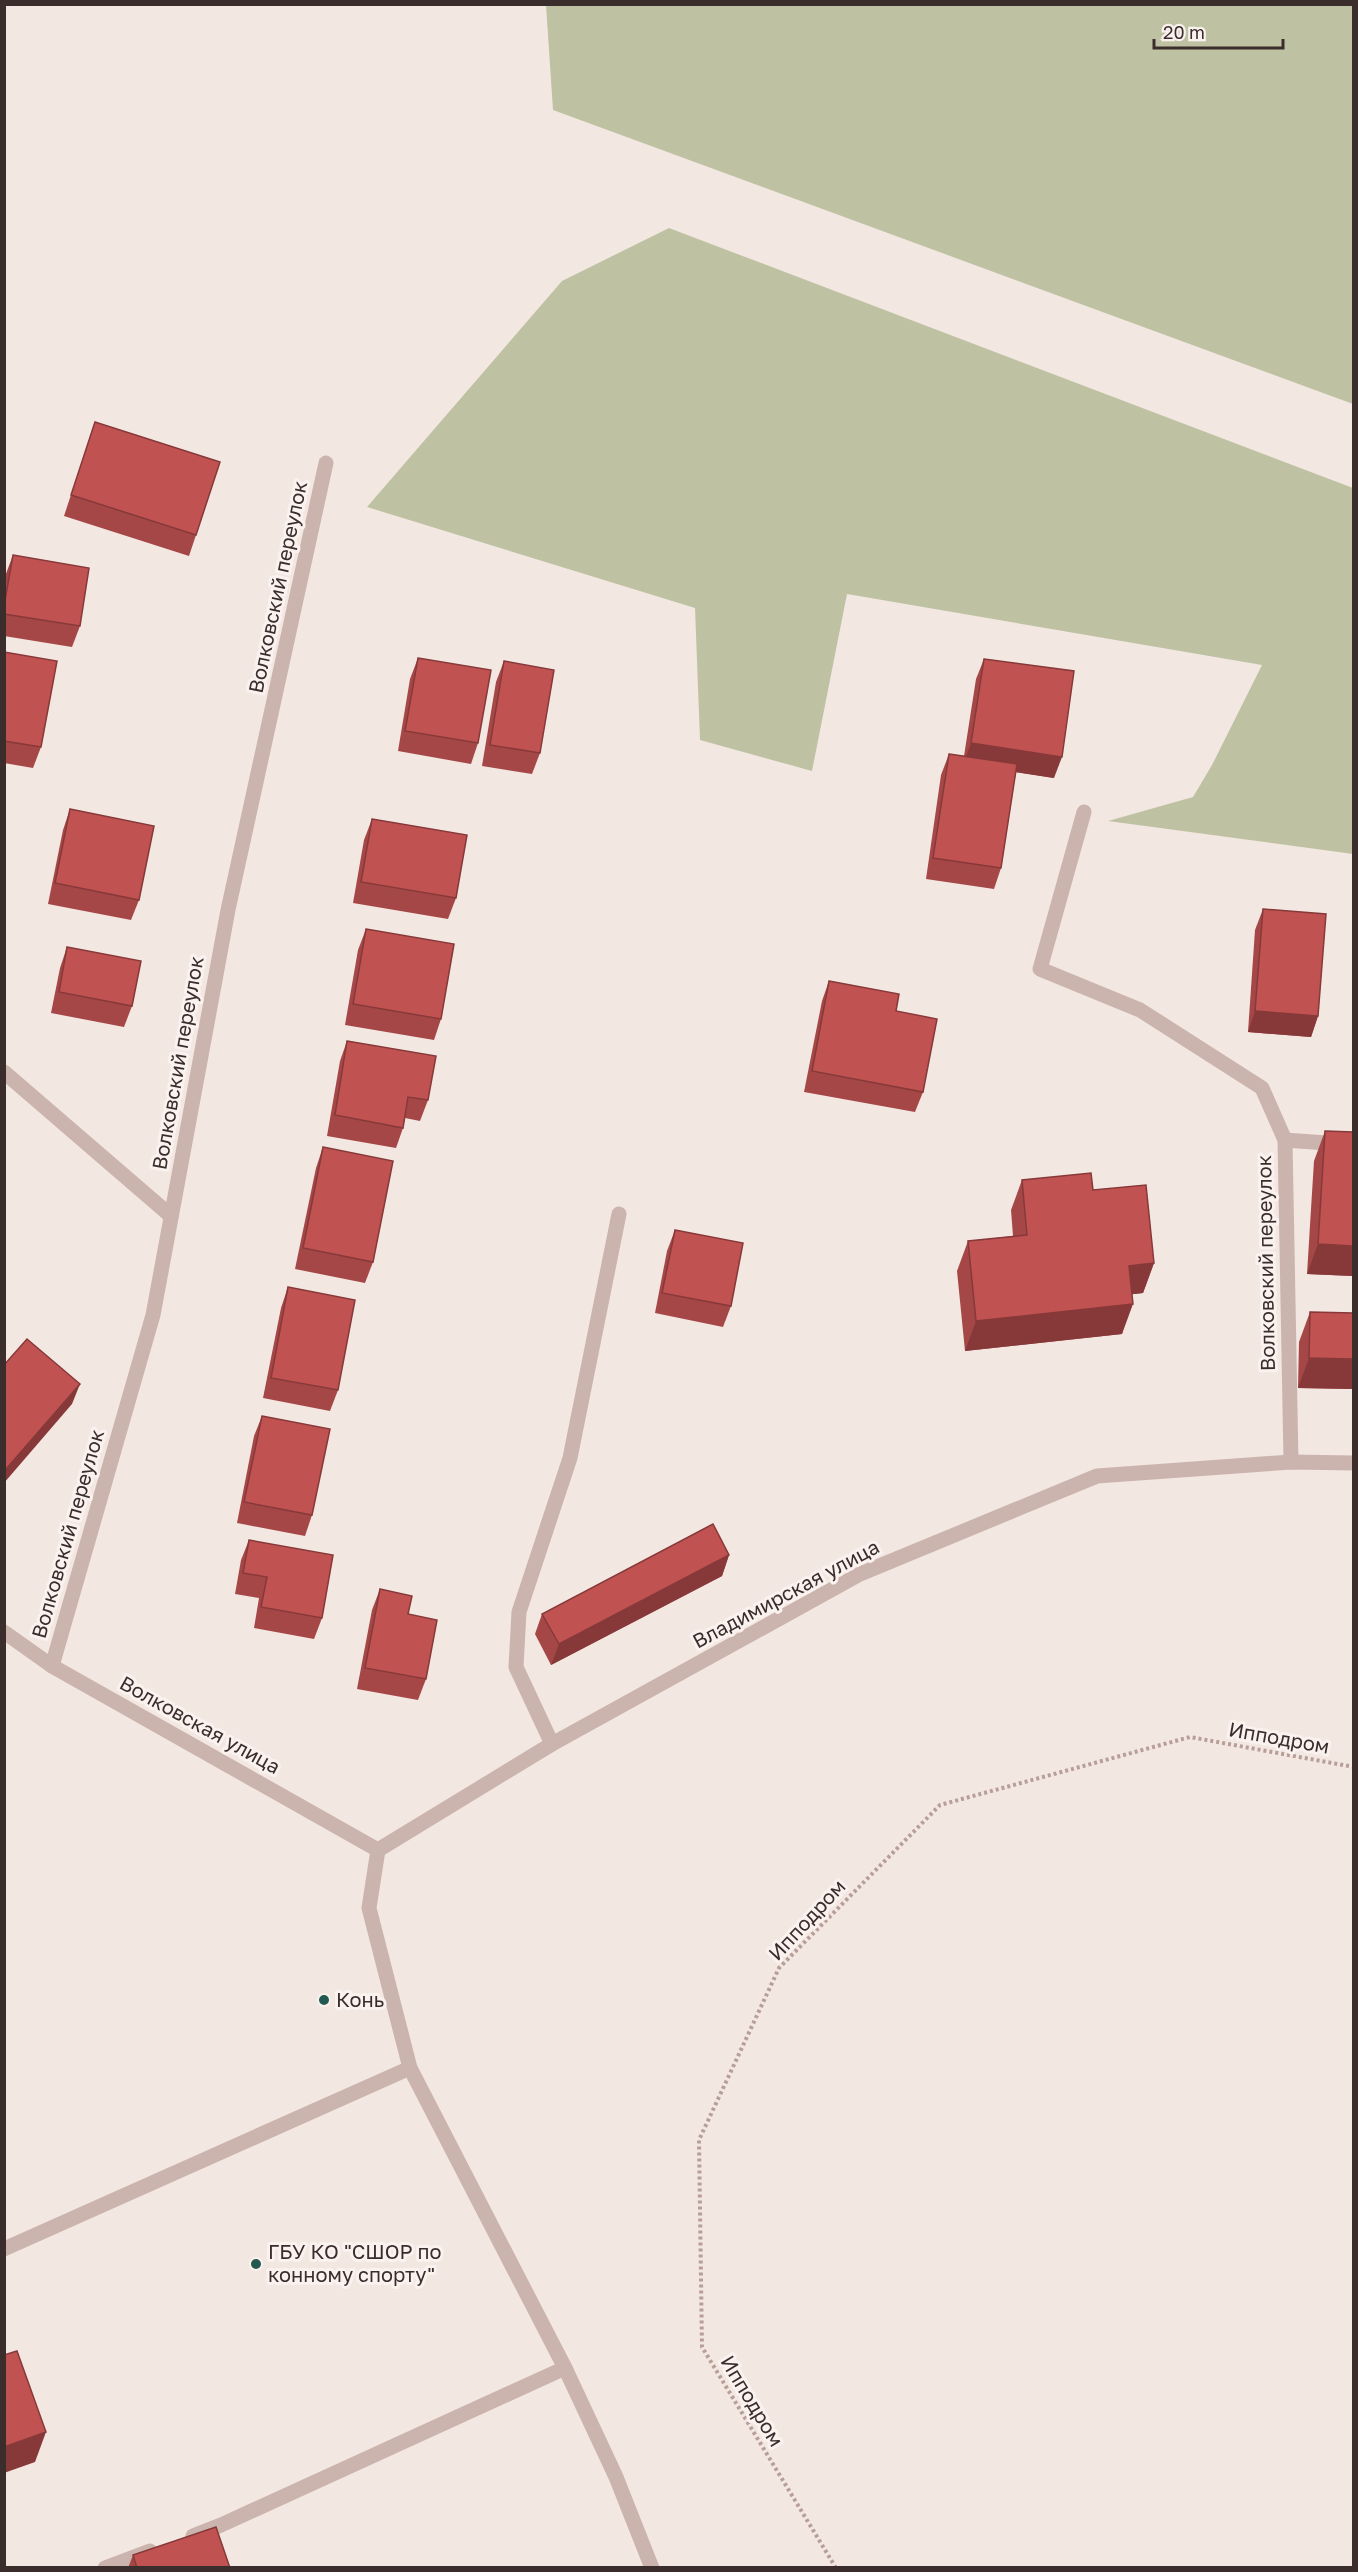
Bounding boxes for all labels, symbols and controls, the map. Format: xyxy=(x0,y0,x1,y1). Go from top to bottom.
scale bar xyxy=(1154,12,1283,50)
text: 20 m xyxy=(1163,21,1205,43)
street label: Волковский переулок xyxy=(243,479,311,695)
street label: Волковский переулок xyxy=(146,954,208,1171)
street label: Волковский переулок xyxy=(1251,1155,1279,1371)
street label: Волковский переулок xyxy=(26,1427,108,1641)
street label: Владимирская улица xyxy=(688,1534,883,1653)
street label: Волковская улица xyxy=(116,1670,285,1778)
street label: Ипподром xyxy=(1227,1716,1331,1758)
street label: Ипподром xyxy=(763,1874,850,1965)
place label: Конь xyxy=(336,1987,384,2011)
marker: Конь xyxy=(317,1993,331,2007)
place label: ГБУ КО "СШОР по конному спорту" xyxy=(268,2239,442,2286)
marker: ГБУ КО "СШОР по конному спорту" xyxy=(249,2257,263,2271)
street label: Ипподром xyxy=(716,2351,789,2450)

